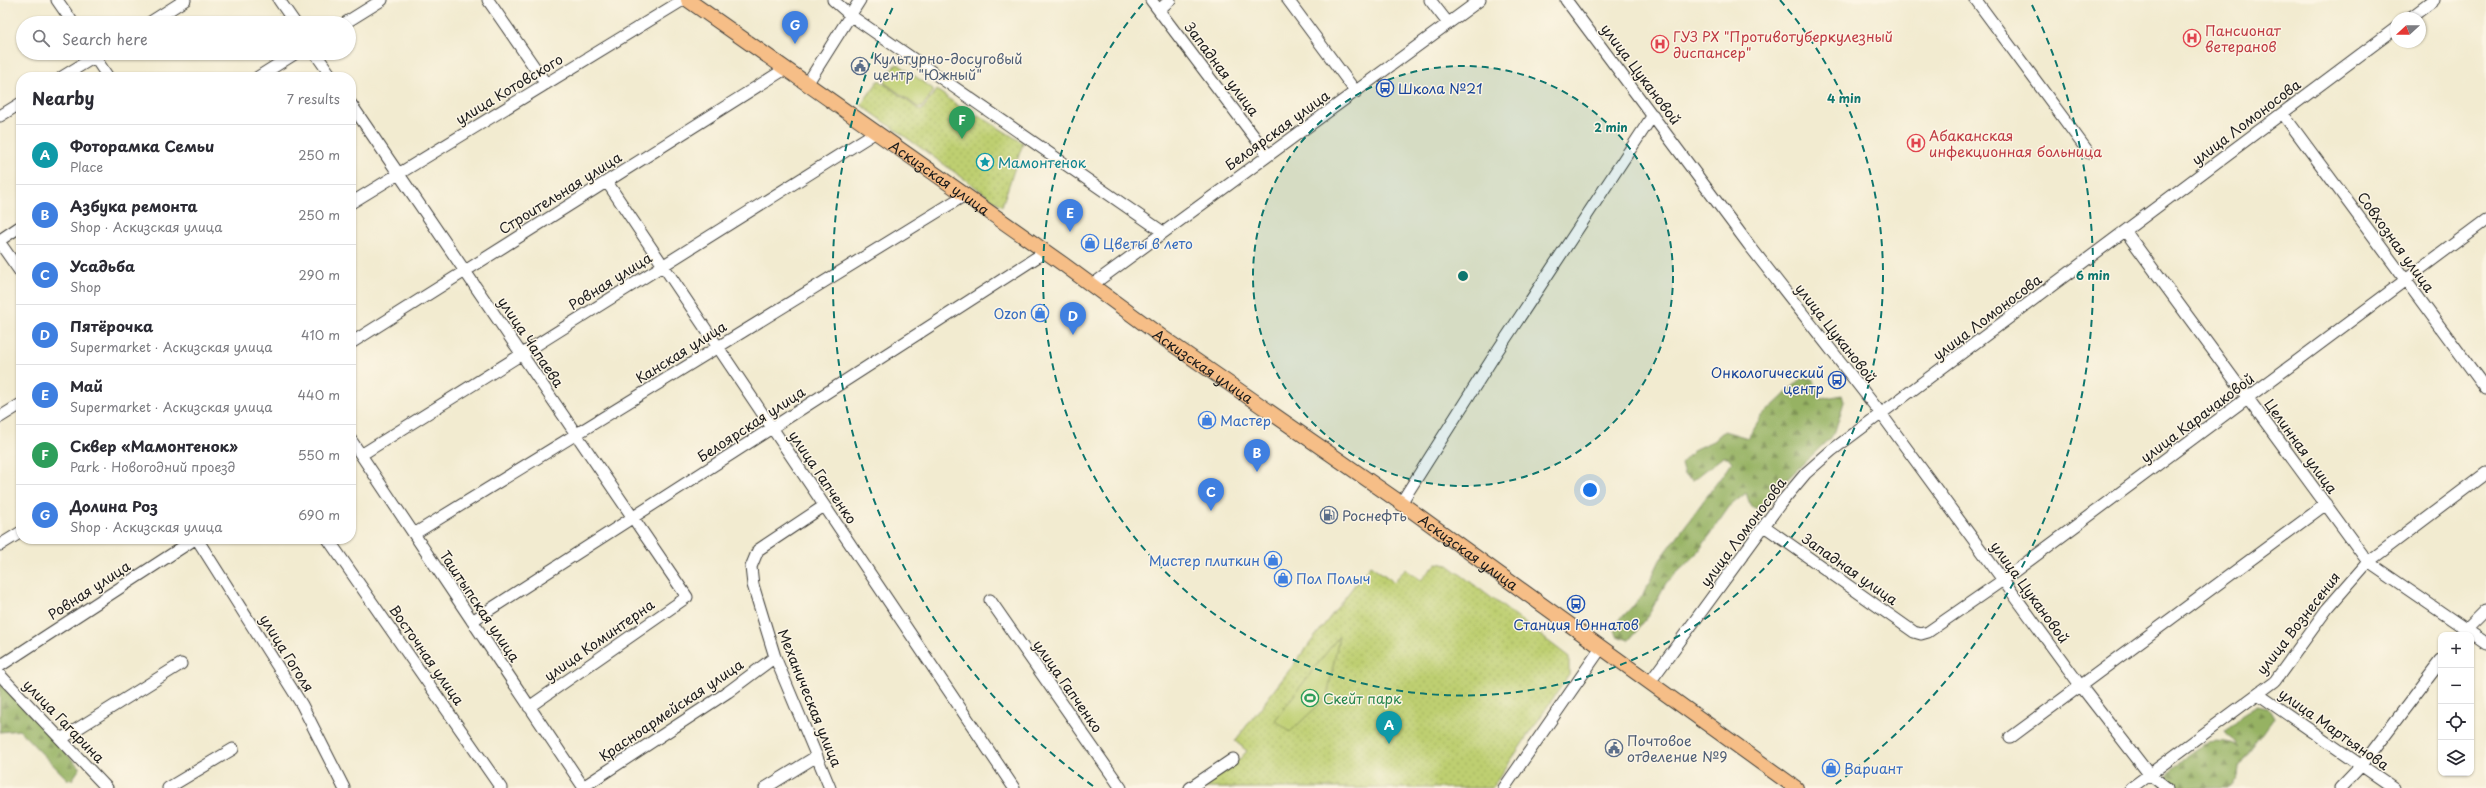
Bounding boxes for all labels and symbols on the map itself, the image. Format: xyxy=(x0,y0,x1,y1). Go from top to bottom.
pin: G xyxy=(782,11,808,44)
north arrow xyxy=(2390,12,2426,48)
street label: Западная улица xyxy=(1180,18,1264,121)
street label: улица Цукановой xyxy=(1596,19,1686,129)
place label: Пансионат ветеранов xyxy=(2205,20,2282,57)
place label: ГУЗ РХ "Противотуберкулезный диспансер" xyxy=(1673,26,1893,63)
hospital icon: Пансионат ветеранов xyxy=(2182,28,2202,48)
hospital icon: ГУЗ РХ "Противотуберкулезный диспансер" xyxy=(1650,34,1670,54)
street label: улица Котовского xyxy=(451,48,567,130)
place label: Культурно-досуговый центр "Южный" xyxy=(873,48,1023,85)
public building icon: Культурно-досуговый центр "Южный" xyxy=(850,56,870,76)
street label: улица Ломоносова xyxy=(2187,74,2305,170)
bus stop icon: Школа №21 xyxy=(1375,78,1395,98)
place label: Школа №21 xyxy=(1398,78,1483,99)
street label: Белоярская улица xyxy=(1220,85,1334,175)
text: 4 min xyxy=(1827,89,1861,107)
pin: F xyxy=(949,106,975,139)
text: 2 min xyxy=(1594,118,1628,136)
place label: Абаканская инфекционная больница xyxy=(1929,125,2102,162)
hospital icon: Абаканская инфекционная больница xyxy=(1906,133,1926,153)
street label: Аскизская улица xyxy=(885,135,994,220)
street label: Строительная улица xyxy=(494,147,626,239)
place icon: Мамонтенок xyxy=(975,152,995,172)
place label: Мамонтенок xyxy=(998,152,1087,173)
street label: Совхозная улица xyxy=(2352,187,2440,297)
pin: E xyxy=(1057,199,1083,232)
shop icon: Цветы в лето xyxy=(1080,233,1100,253)
place label: Цветы в лето xyxy=(1103,233,1193,254)
street label: Ровная улица xyxy=(564,247,656,315)
text: 6 min xyxy=(2076,266,2110,284)
centre of rings xyxy=(1456,269,1470,283)
street label: улица Ломоносова xyxy=(1928,269,2046,365)
street label: улица Цукановой xyxy=(1790,279,1882,387)
street label: улица Чапаева xyxy=(493,292,569,392)
pin: D xyxy=(1060,302,1086,335)
place label: Ozon xyxy=(994,303,1027,324)
shop icon: Ozon xyxy=(1030,303,1050,323)
street label: Канская улица xyxy=(632,316,731,388)
street label: Аскизская улица xyxy=(1149,323,1258,408)
place label: Онкологический центр xyxy=(1711,362,1824,399)
street label: улица Карачаковой xyxy=(2136,368,2258,468)
bus stop icon: Онкологический центр xyxy=(1827,370,1847,390)
street label: Белоярская улица xyxy=(693,381,809,467)
street label: Целинная улица xyxy=(2259,394,2343,498)
shop icon: Мастер xyxy=(1197,410,1217,430)
place label: Мастер xyxy=(1220,410,1271,431)
street label: улица Гапченко xyxy=(784,426,862,528)
pin: B xyxy=(1244,439,1270,472)
street label: улица Ломоносова xyxy=(1695,473,1791,591)
pin: C xyxy=(1198,478,1224,511)
your location xyxy=(1580,480,1600,500)
fuel station icon: Роснефть xyxy=(1319,505,1339,525)
place label: Роснефть xyxy=(1342,505,1407,526)
street label: Аскизская улица xyxy=(1415,509,1523,595)
street label: Западная улица xyxy=(1798,528,1902,610)
street label: улица Цукановой xyxy=(1986,537,2074,647)
street label: Таштыпская улица xyxy=(435,546,525,666)
place label: Мистер плиткин xyxy=(1149,550,1260,571)
shop icon: Мистер плиткин xyxy=(1263,550,1283,570)
street label: Ровная улица xyxy=(44,555,135,625)
street label: улица Вознесения xyxy=(2251,567,2345,679)
shop icon: Пол Полыч xyxy=(1273,568,1293,588)
place label: Пол Полыч xyxy=(1296,568,1371,589)
street label: улица Коминтерна xyxy=(540,594,659,686)
bus stop icon: Станция Юннатов xyxy=(1566,594,1586,614)
street label: Восточная улица xyxy=(385,601,470,710)
street label: улица Гоголя xyxy=(255,610,319,696)
place label: Станция Юннатов xyxy=(1513,614,1639,635)
street label: Механическая улица xyxy=(773,626,847,770)
street label: улица Гапченко xyxy=(1028,635,1108,737)
street label: Красноармейская улица xyxy=(595,654,747,766)
street label: улица Гагарина xyxy=(18,674,110,768)
street label: улица Мартьянова xyxy=(2275,683,2394,775)
sports icon: Скейт парк xyxy=(1300,688,1320,708)
place label: Скейт парк xyxy=(1323,688,1402,709)
pin: A xyxy=(1376,711,1402,744)
place label: Почтовое отделение №9 xyxy=(1627,730,1727,767)
public building icon: Почтовое отделение №9 xyxy=(1604,738,1624,758)
shop icon: Вариант xyxy=(1821,758,1841,778)
place label: Вариант xyxy=(1844,758,1903,779)

